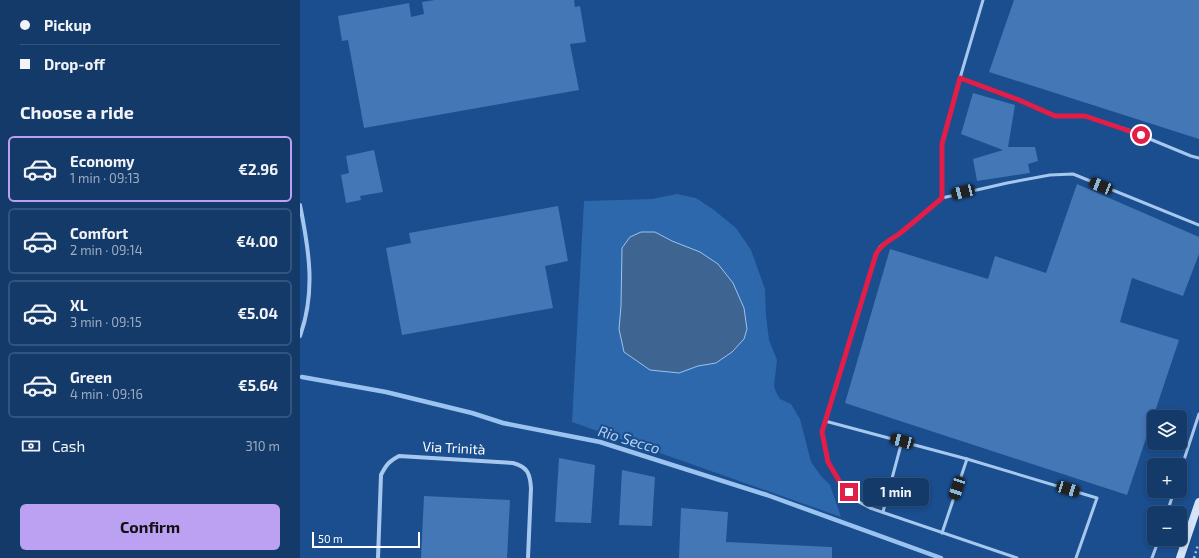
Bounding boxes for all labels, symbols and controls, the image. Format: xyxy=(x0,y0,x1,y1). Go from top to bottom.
text: Pickup xyxy=(44,16,91,34)
text: Drop-off xyxy=(44,55,105,73)
text: Choose a ride xyxy=(20,101,134,123)
route start xyxy=(1132,126,1150,144)
icon: car xyxy=(22,151,58,187)
text: Economy xyxy=(70,152,135,170)
text: €2.96 xyxy=(238,160,278,178)
text: 1 min · 09:13 xyxy=(70,170,140,186)
car xyxy=(1088,176,1114,196)
car xyxy=(950,183,976,201)
icon: car xyxy=(22,223,58,259)
text: Comfort xyxy=(70,224,128,242)
text: €4.00 xyxy=(236,232,278,250)
text: 2 min · 09:14 xyxy=(70,242,143,258)
icon: car xyxy=(22,295,58,331)
text: XL xyxy=(70,296,88,314)
text: €5.04 xyxy=(237,304,278,322)
text: 3 min · 09:15 xyxy=(70,314,142,330)
icon: car xyxy=(22,367,58,403)
text: Green xyxy=(70,368,112,386)
text: €5.64 xyxy=(238,376,278,394)
text: 4 min · 09:16 xyxy=(70,386,143,402)
map controls xyxy=(1147,410,1187,546)
button: layers xyxy=(1147,410,1187,450)
water label: Rio Secco xyxy=(596,421,663,457)
car xyxy=(889,432,915,450)
icon: cash xyxy=(20,435,42,457)
text: Cash xyxy=(52,437,85,455)
street label: Via Trinità xyxy=(422,437,486,458)
text: 310 m xyxy=(245,438,280,454)
button: + xyxy=(1147,458,1187,498)
car xyxy=(948,475,966,501)
callout: 1 min xyxy=(863,478,929,506)
car xyxy=(1055,480,1081,498)
route end xyxy=(840,483,858,501)
text: 1 min xyxy=(880,484,912,500)
button: Confirm xyxy=(20,504,280,550)
button: − xyxy=(1147,506,1187,546)
scale bar xyxy=(312,530,420,549)
text: 50 m xyxy=(318,532,343,545)

